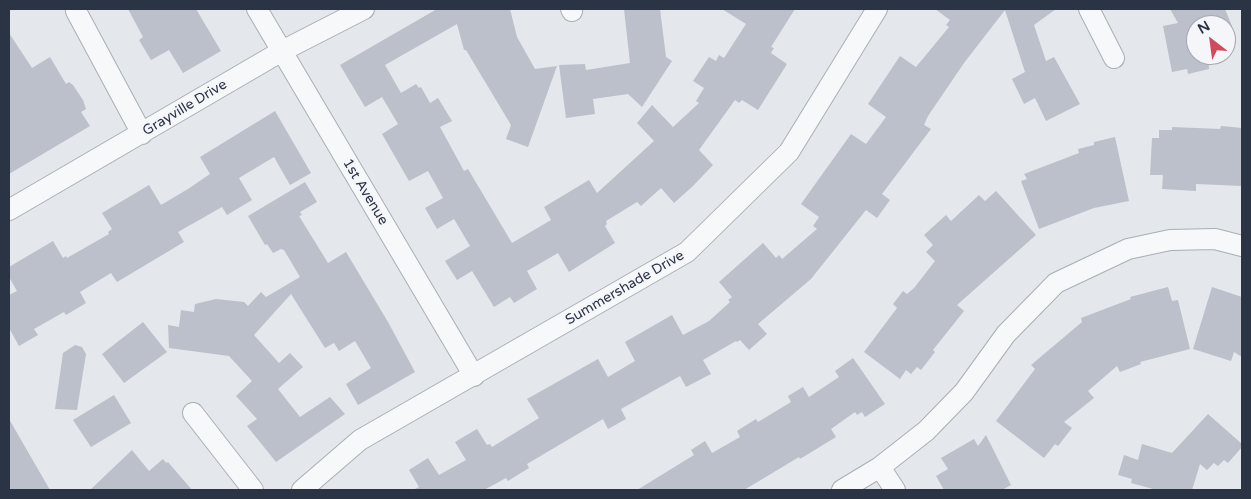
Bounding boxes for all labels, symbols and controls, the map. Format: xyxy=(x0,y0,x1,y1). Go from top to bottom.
north arrow xyxy=(1186,15,1236,65)
text: N xyxy=(1195,17,1213,38)
street label: Grayville Drive xyxy=(140,76,230,140)
street label: 1st Avenue xyxy=(339,156,391,228)
street label: Summershade Drive xyxy=(563,247,687,329)

